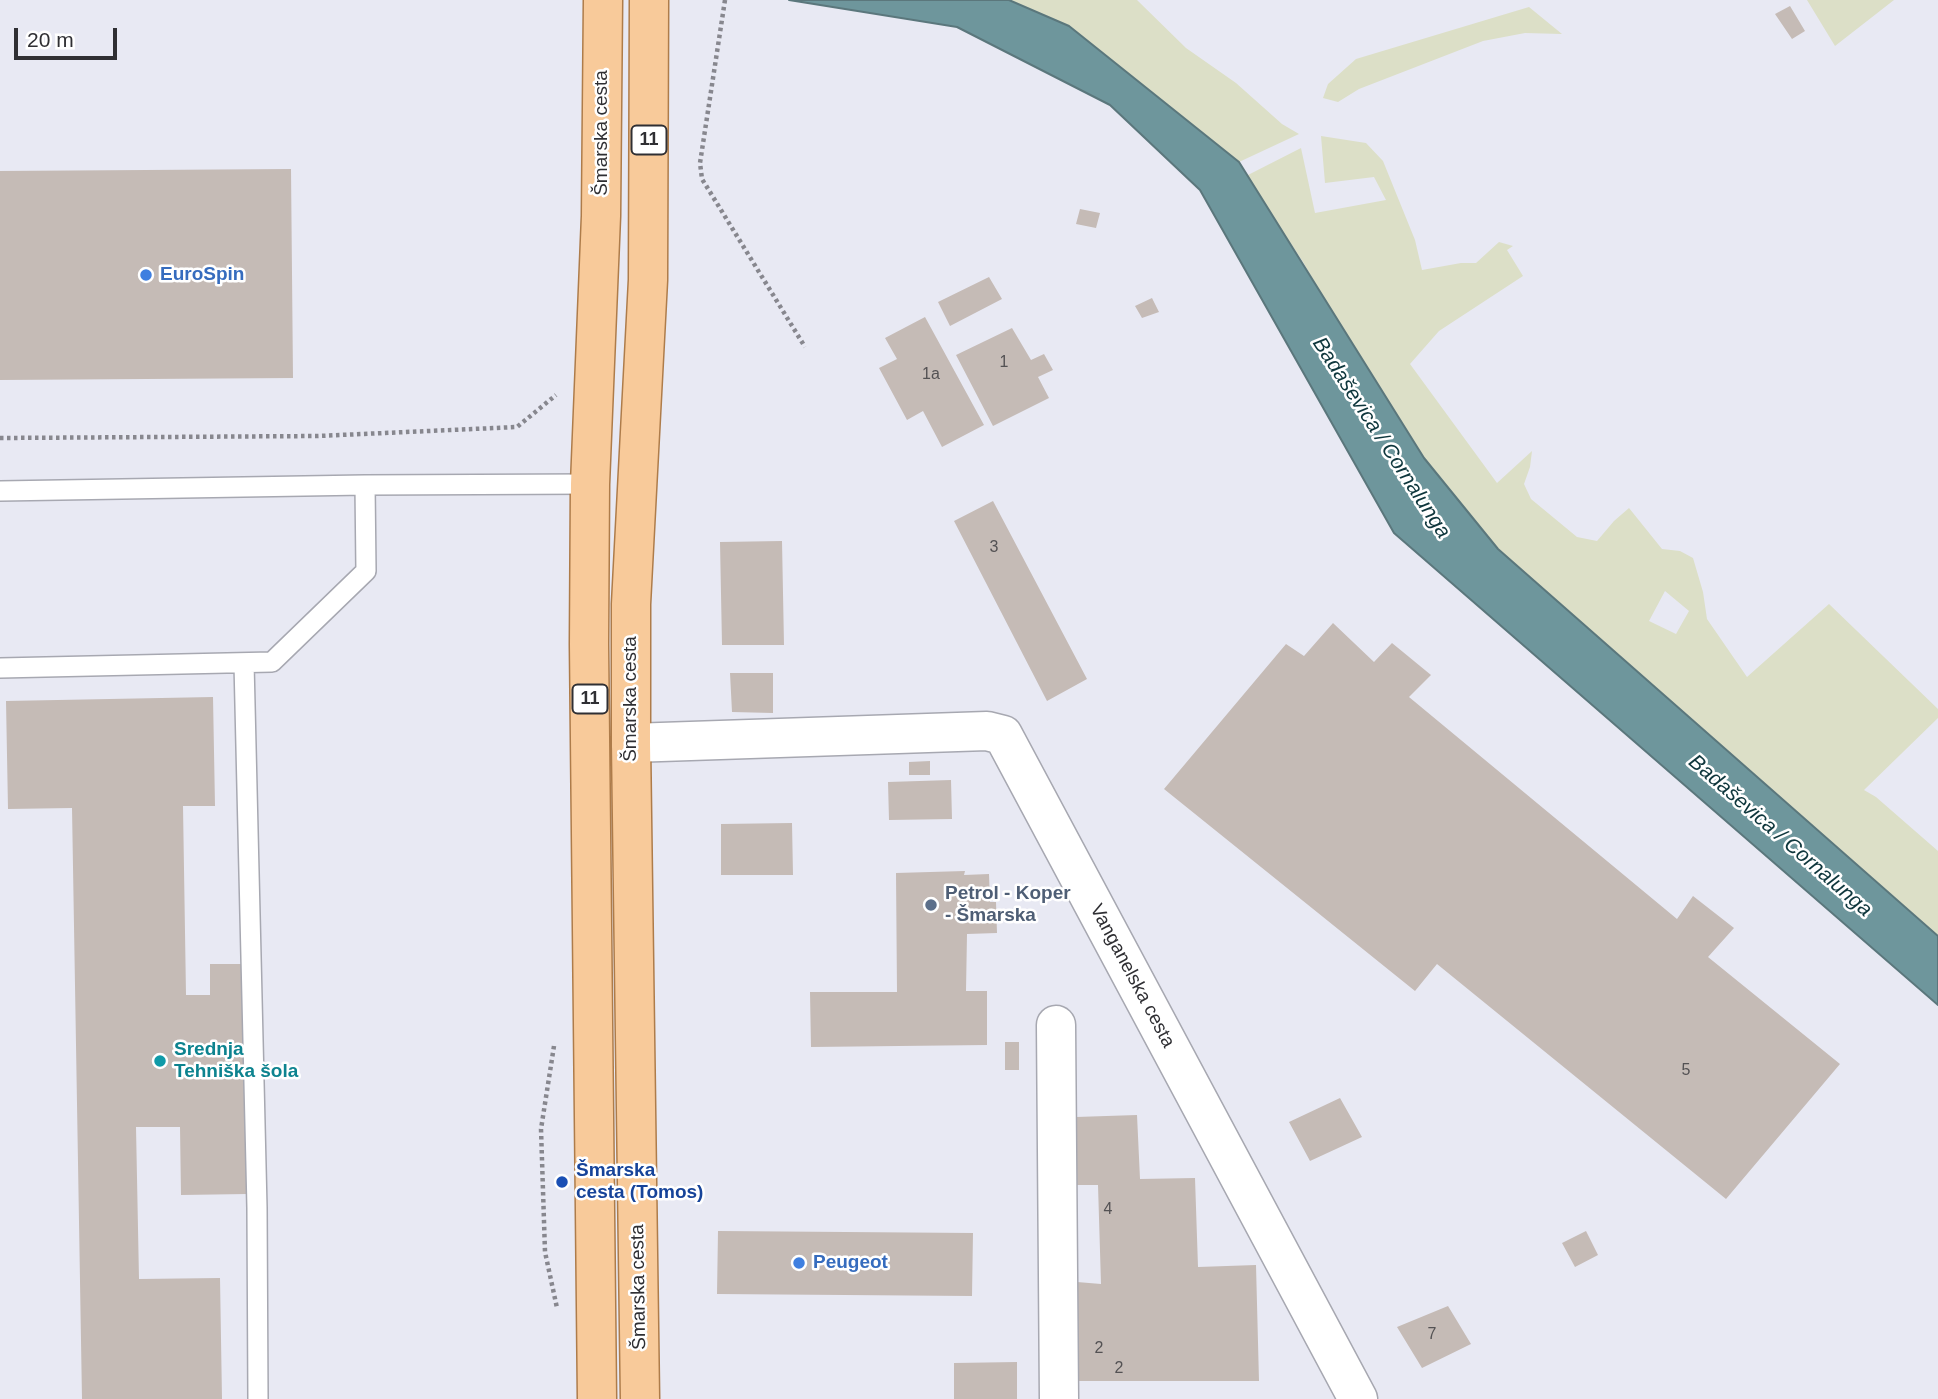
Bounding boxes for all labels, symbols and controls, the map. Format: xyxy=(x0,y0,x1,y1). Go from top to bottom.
scale bar xyxy=(18,14,121,58)
text: 20 m xyxy=(27,28,74,51)
street label: Šmarska cesta xyxy=(591,70,613,196)
road number: 11 xyxy=(632,125,666,154)
place label: EuroSpin xyxy=(160,264,244,286)
marker: EuroSpin xyxy=(138,267,154,283)
water label: Badaševica / Cornalunga xyxy=(1307,333,1455,543)
house number: 1 xyxy=(1000,353,1008,373)
house number: 1a xyxy=(922,365,940,385)
house number: 3 xyxy=(990,538,998,558)
street label: Šmarska cesta xyxy=(620,636,642,762)
road number: 11 xyxy=(572,684,608,714)
water label: Badaševica / Cornalunga xyxy=(1683,750,1877,922)
place label: Petrol - Koper - Šmarska xyxy=(945,883,1071,927)
marker: Petrol - Koper - Šmarska xyxy=(923,897,939,913)
street label: Vanganelska cesta xyxy=(1085,900,1179,1052)
place label: Srednja Tehniška šola xyxy=(174,1039,298,1083)
marker: Srednja Tehniška šola xyxy=(152,1053,168,1069)
house number: 5 xyxy=(1682,1061,1690,1081)
place label: Šmarska cesta (Tomos) xyxy=(576,1160,703,1204)
marker: Šmarska cesta (Tomos) xyxy=(554,1174,570,1190)
house number: 4 xyxy=(1104,1200,1112,1220)
street label: Šmarska cesta xyxy=(627,1224,651,1350)
place label: Peugeot xyxy=(813,1252,888,1274)
marker: Peugeot xyxy=(791,1255,807,1271)
house number: 7 xyxy=(1428,1325,1436,1345)
house number: 2 xyxy=(1095,1339,1103,1359)
house number: 2 xyxy=(1115,1359,1123,1379)

